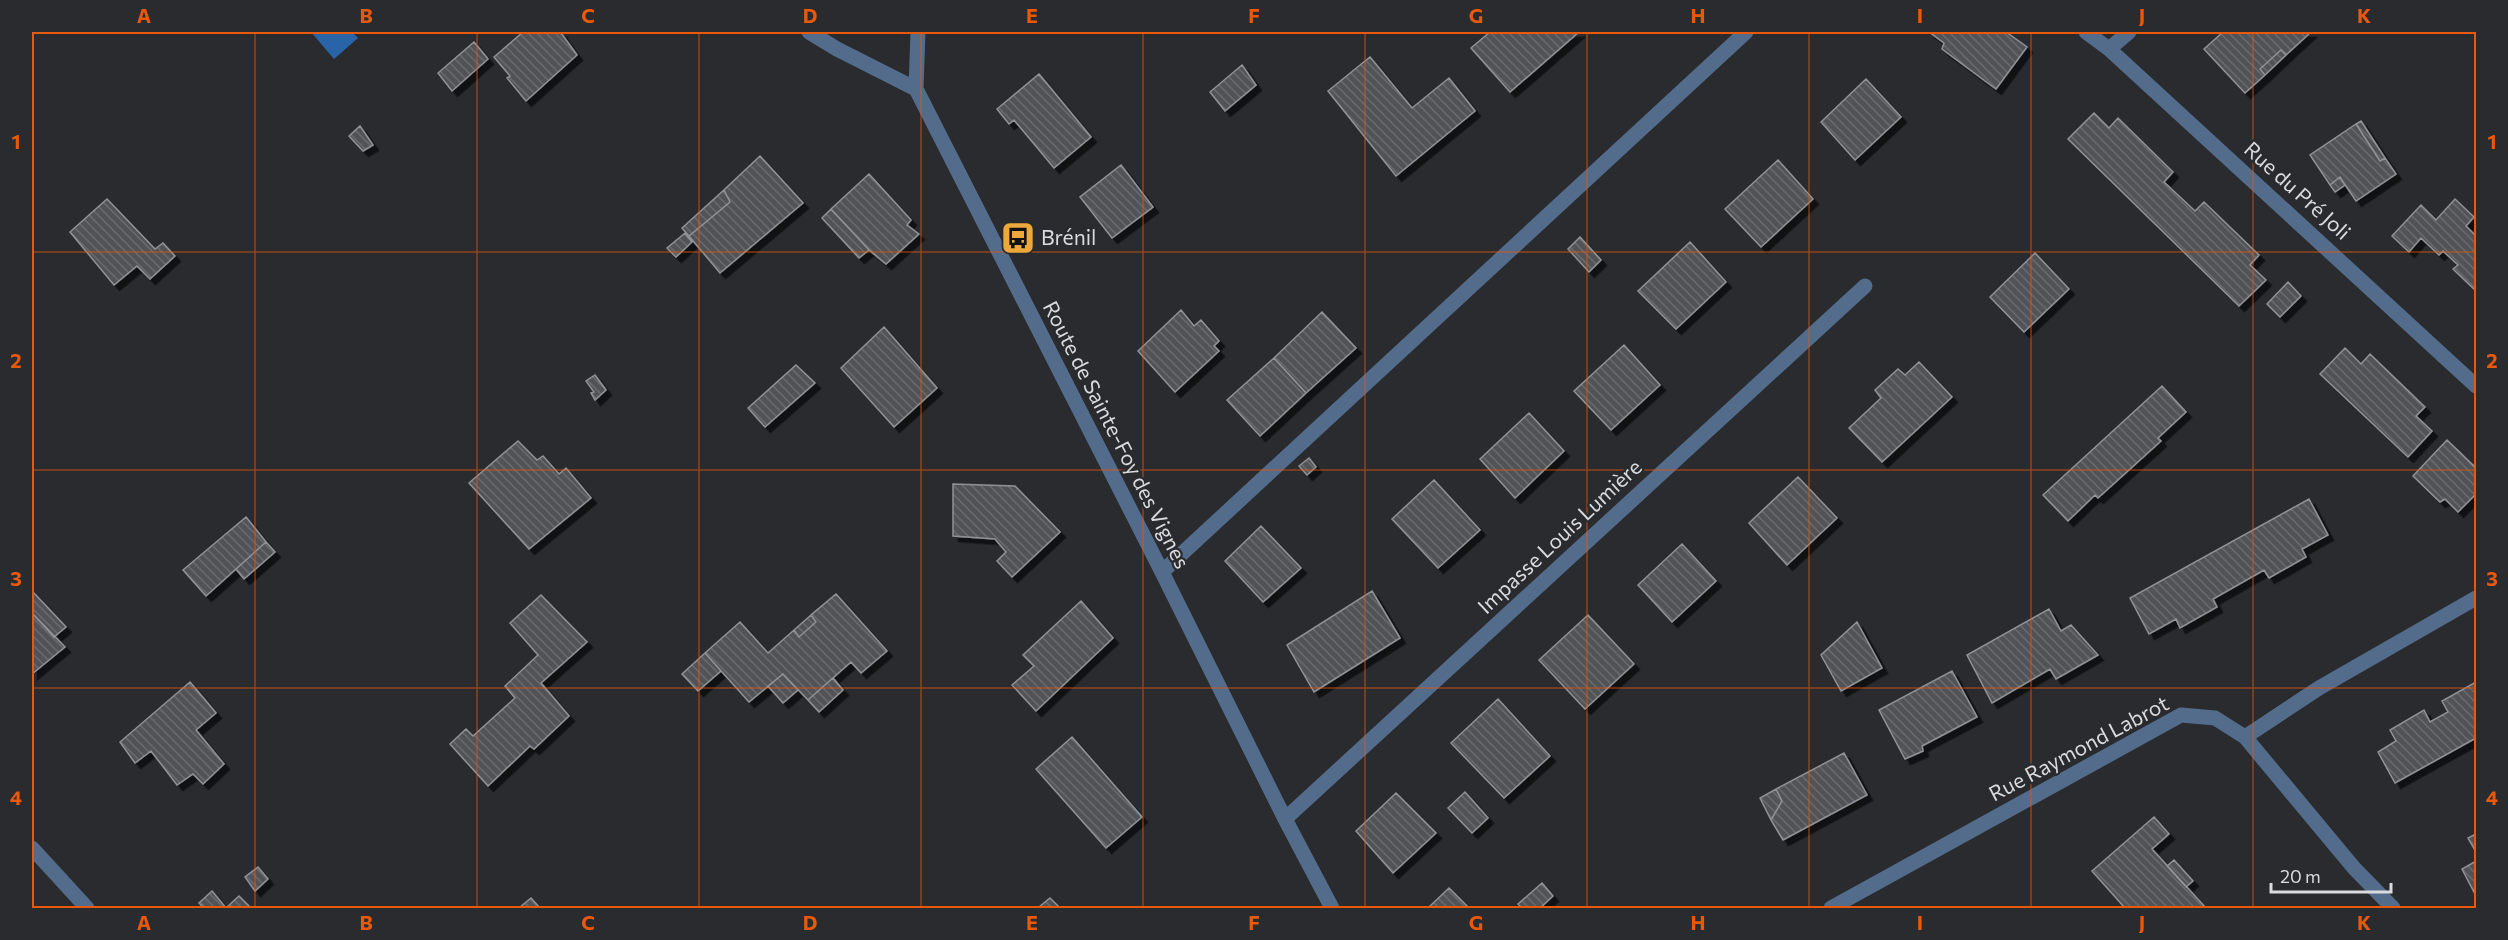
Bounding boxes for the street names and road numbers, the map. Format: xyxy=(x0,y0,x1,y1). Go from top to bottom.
street label: Rue du Pré Joli xyxy=(2240,136,2356,244)
street label: Route de Sainte-Foy des Vignes xyxy=(1039,296,1196,572)
street label: Impasse Louis Lumière xyxy=(1472,454,1646,618)
street label: Rue Raymond Labrot xyxy=(1984,690,2172,806)

